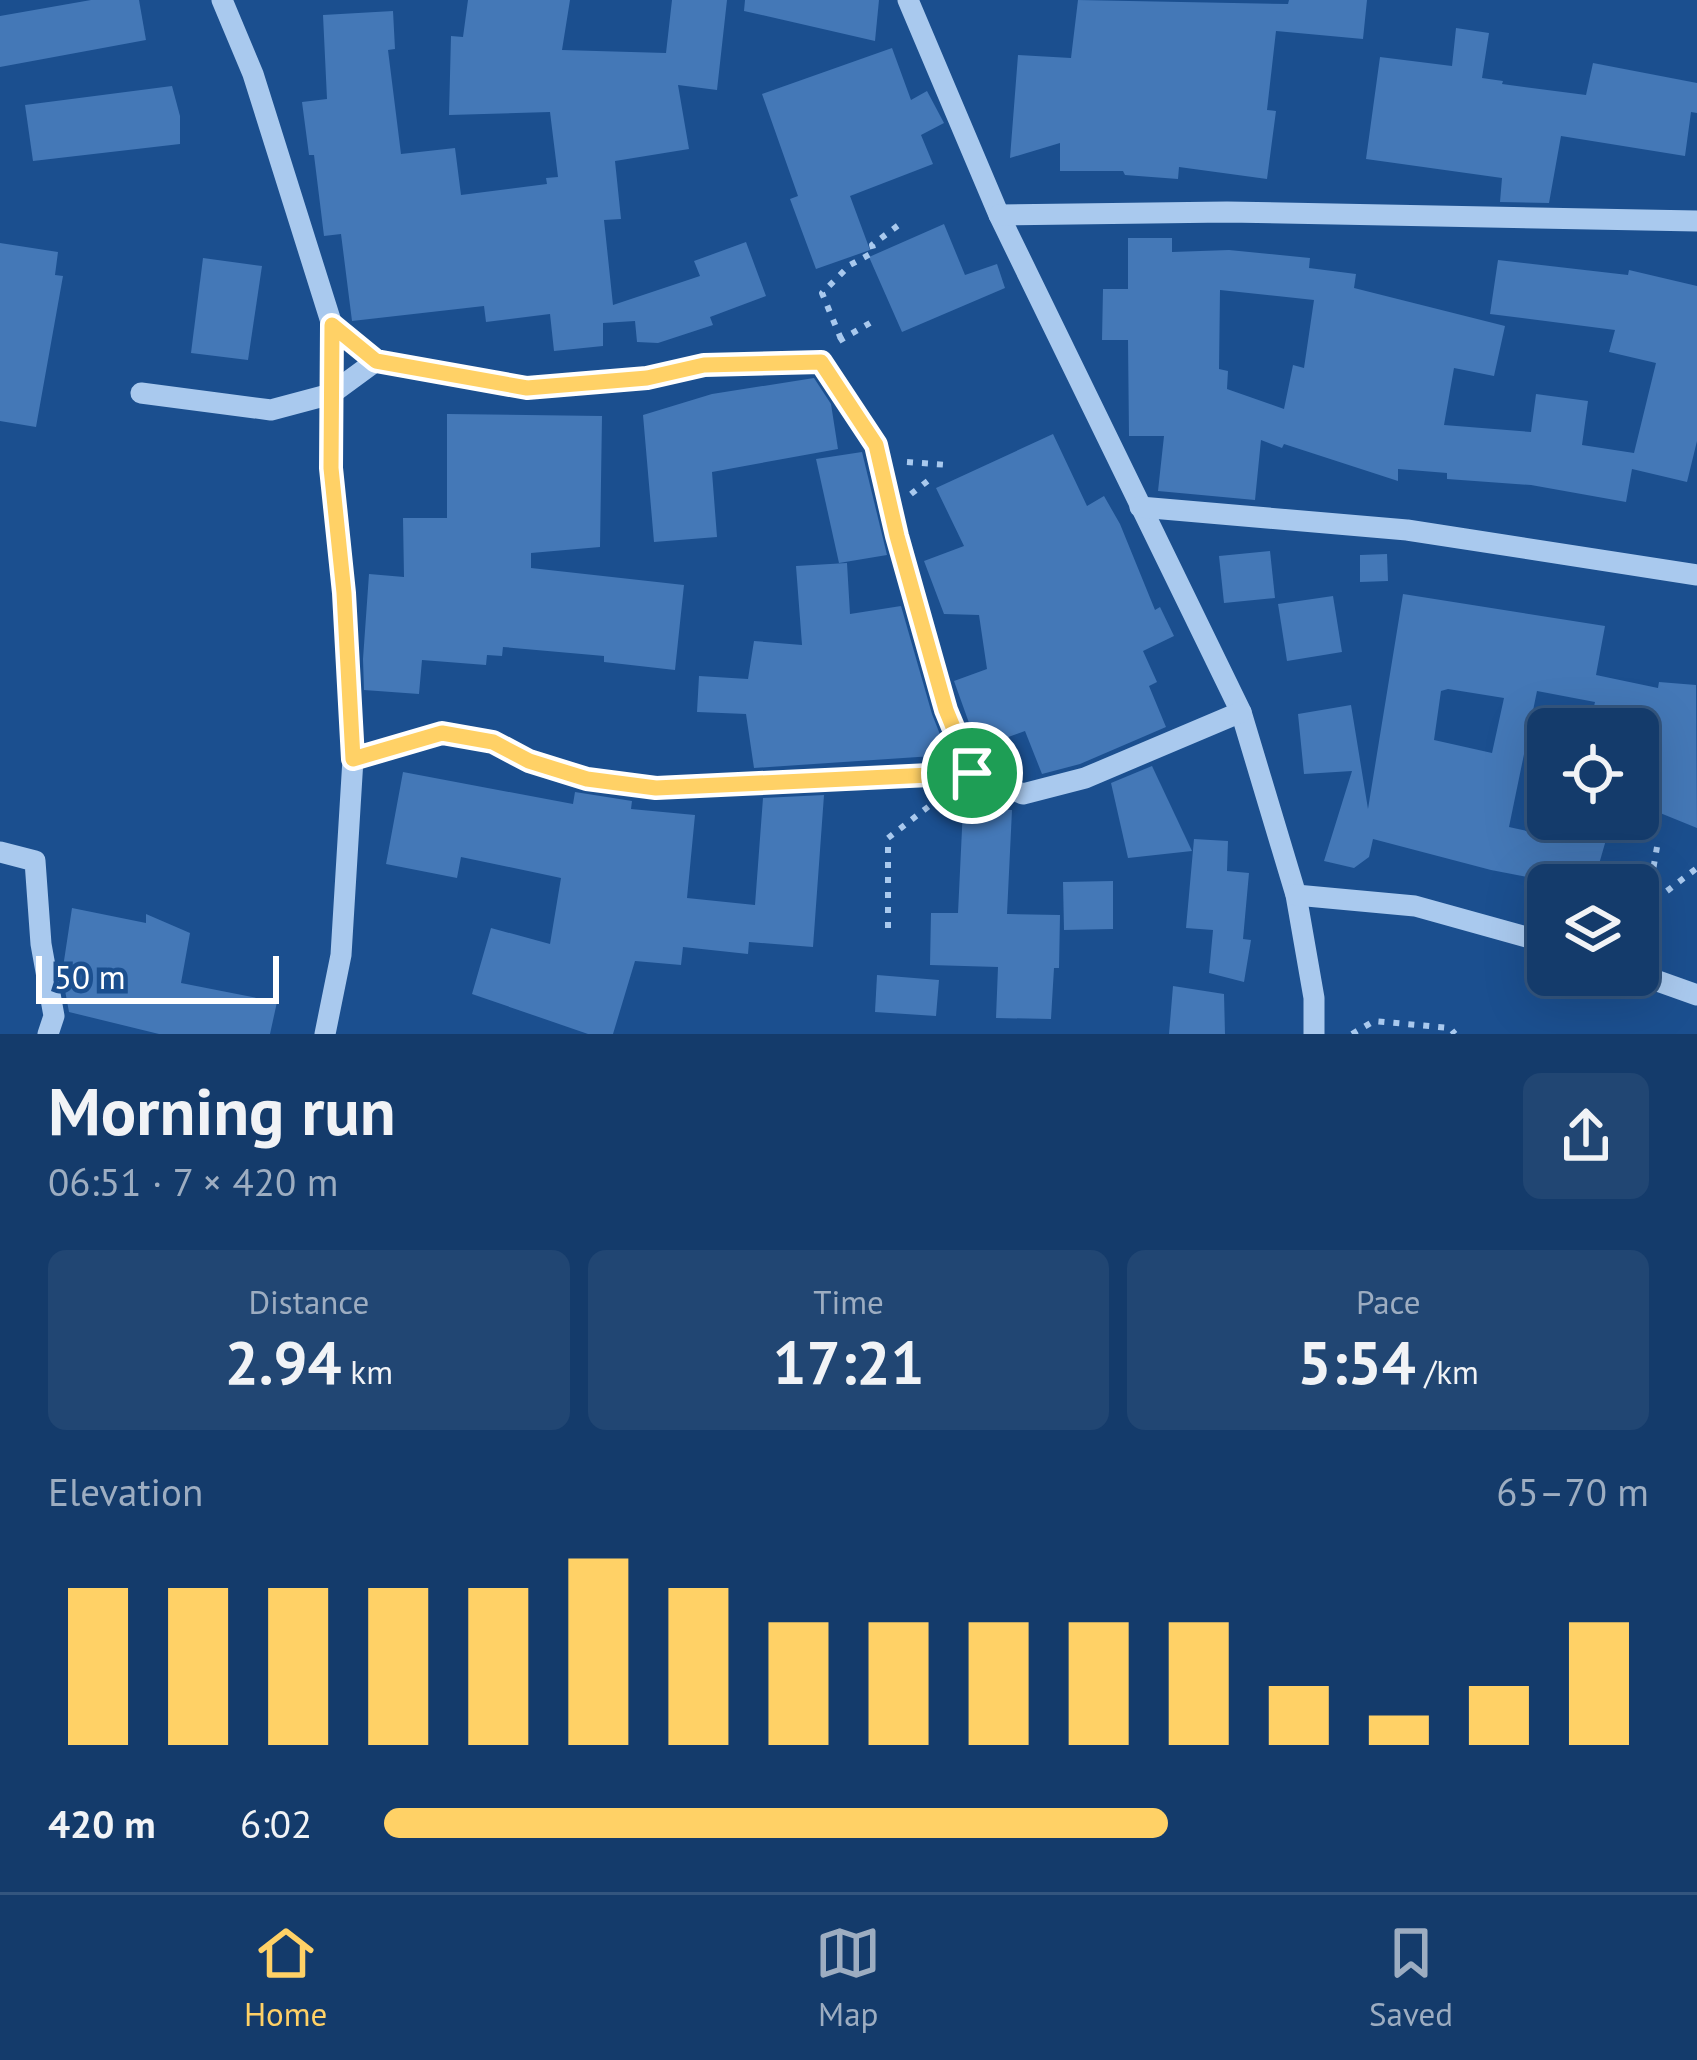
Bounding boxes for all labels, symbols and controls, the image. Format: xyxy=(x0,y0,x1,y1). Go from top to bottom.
map controls xyxy=(1527,708,1659,996)
button: locate xyxy=(1527,708,1659,840)
pin xyxy=(921,722,1023,824)
icon: arrive xyxy=(939,740,1005,806)
button: layers xyxy=(1527,864,1659,996)
scale bar xyxy=(36,950,279,1003)
text: 50 m xyxy=(54,955,126,998)
text: Morning run xyxy=(48,1068,396,1153)
button: share xyxy=(1523,1073,1649,1199)
text: 06:51 · 7 × 420 m xyxy=(48,1156,338,1207)
text: Distance xyxy=(248,1280,369,1323)
text: Time xyxy=(813,1280,884,1323)
text: Pace xyxy=(1356,1280,1420,1323)
text: 2.94 xyxy=(225,1323,342,1401)
text: 17:21 xyxy=(772,1323,925,1401)
text: 5:54 xyxy=(1298,1323,1416,1401)
text: km xyxy=(342,1350,393,1393)
text: /km xyxy=(1416,1350,1479,1393)
text: Elevation xyxy=(48,1466,203,1517)
text: 65–70 m xyxy=(1496,1466,1649,1517)
text: 420 m xyxy=(48,1798,156,1849)
text: 6:02 xyxy=(240,1798,312,1849)
tab: Home xyxy=(244,1920,327,2035)
tab: Map xyxy=(815,1920,881,2035)
tab: Saved xyxy=(1369,1920,1453,2035)

